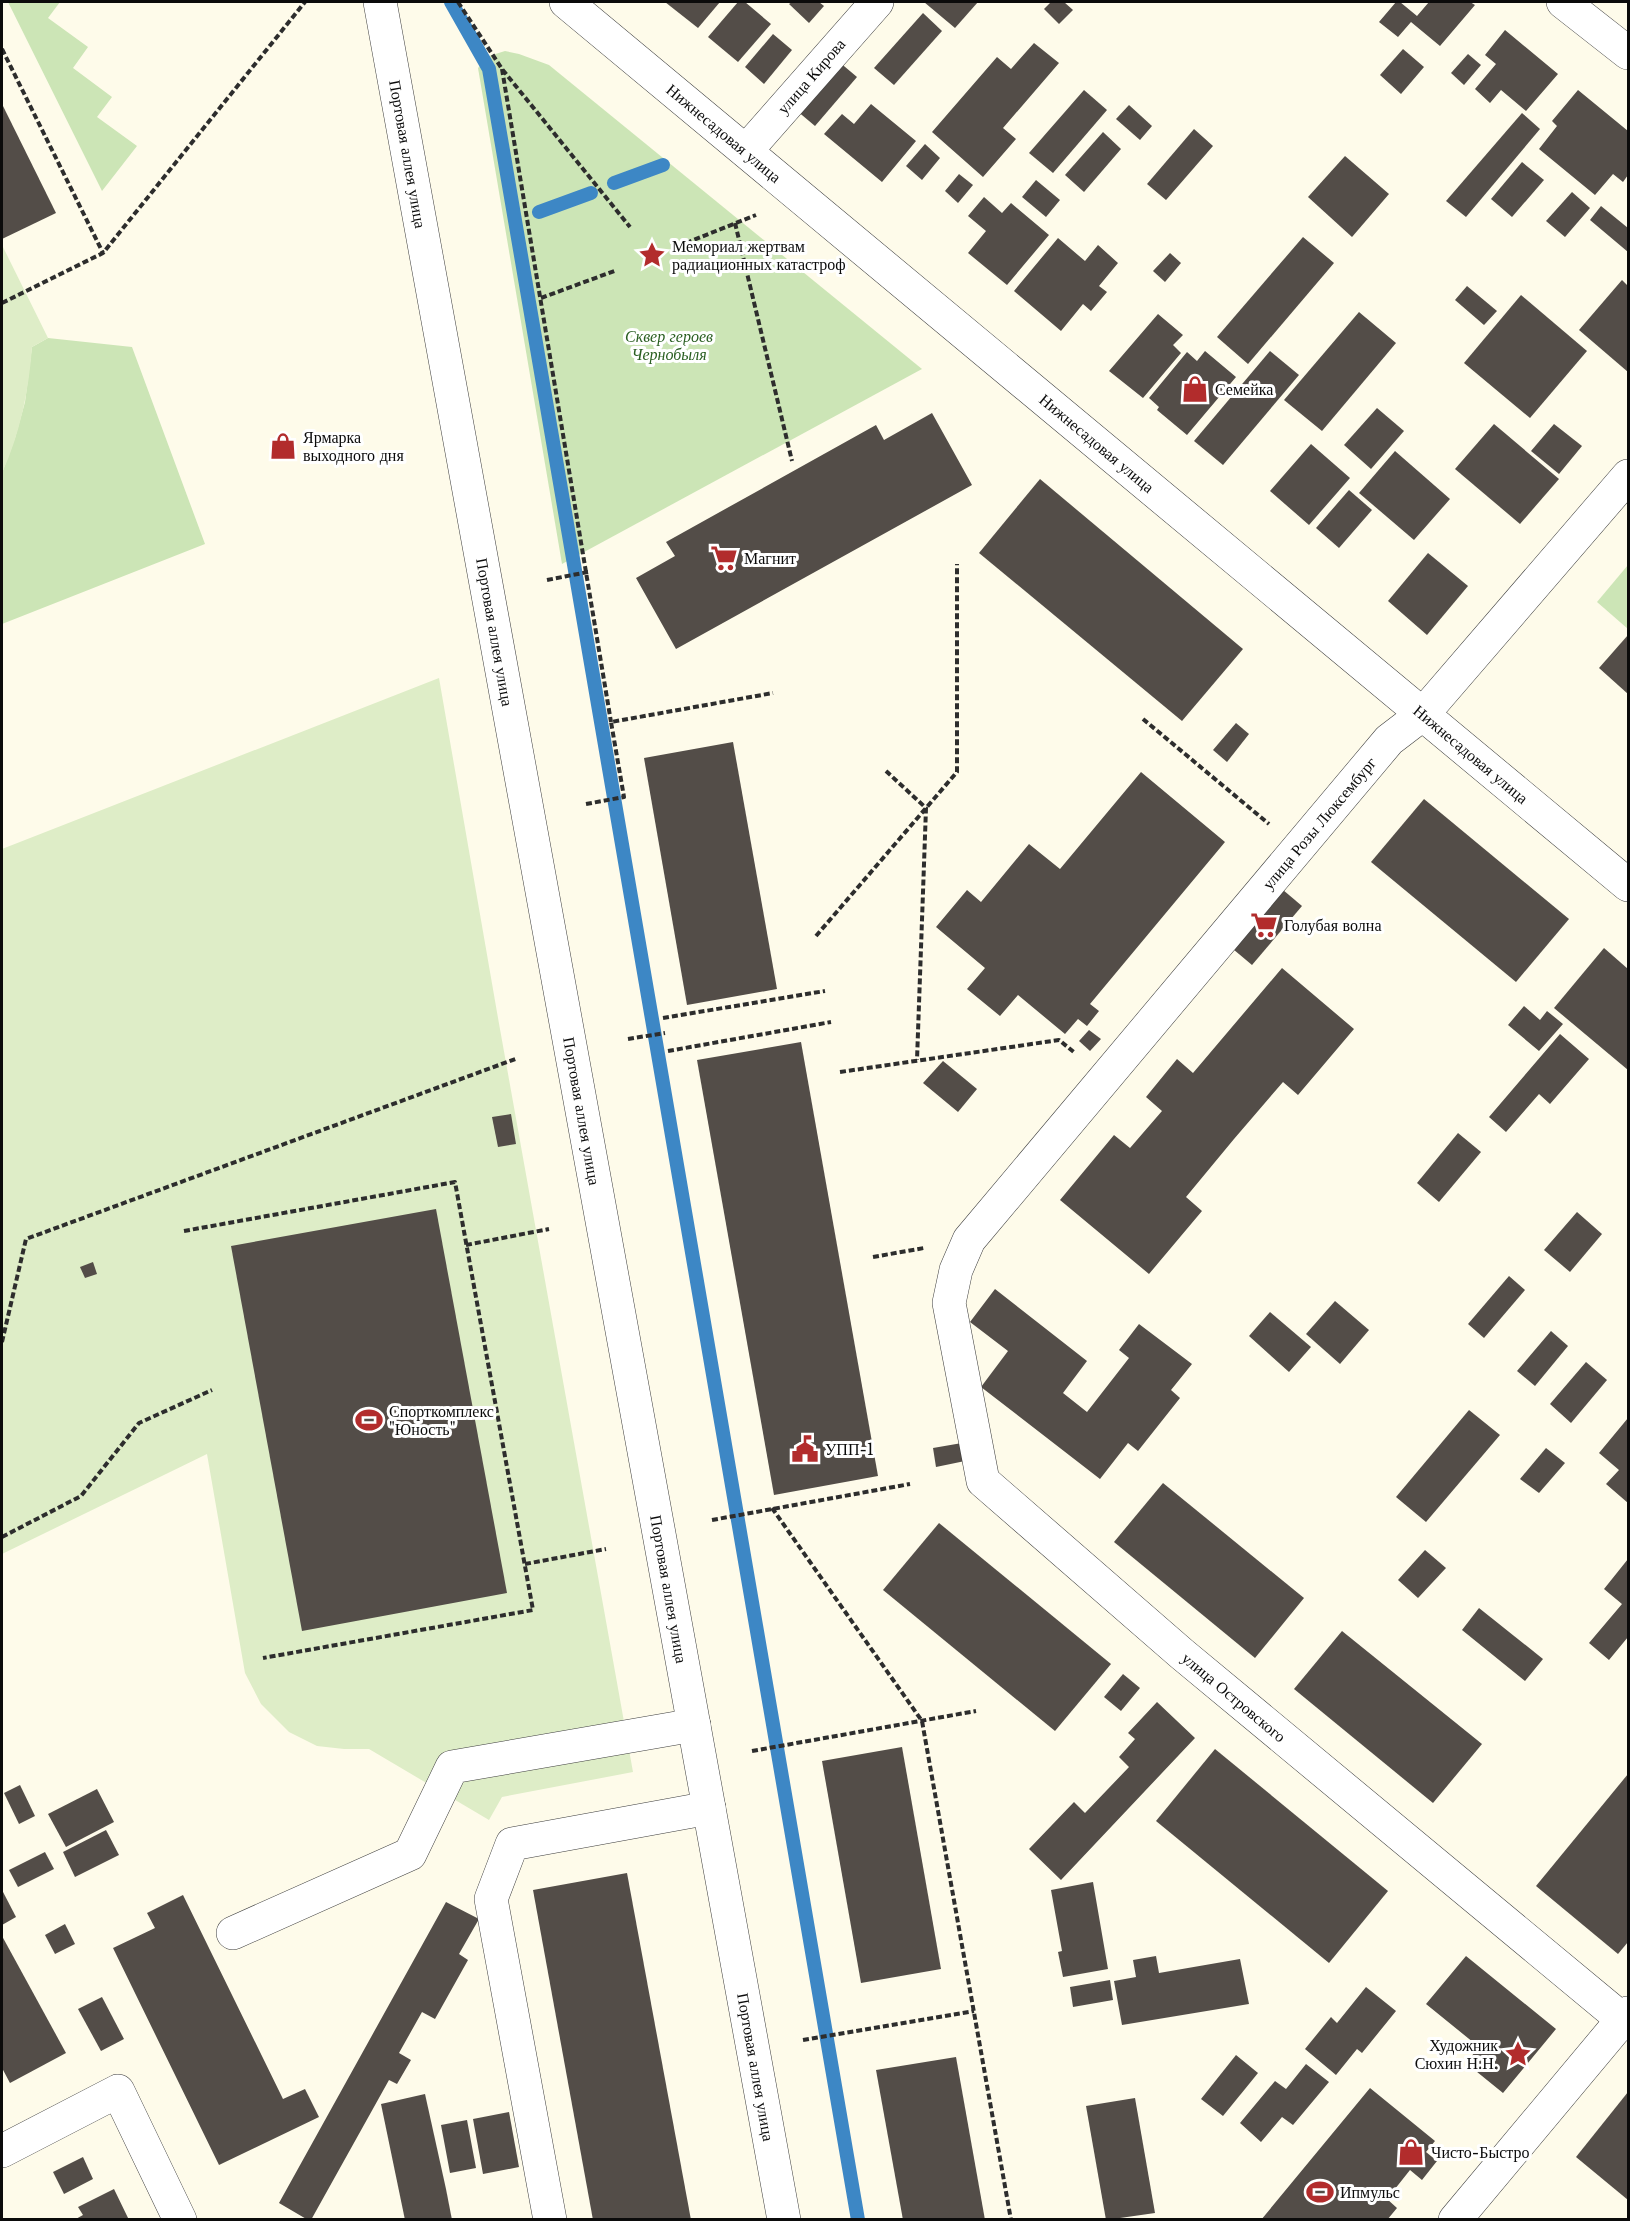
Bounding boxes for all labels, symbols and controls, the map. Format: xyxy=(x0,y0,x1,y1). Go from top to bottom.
street label: улица Кирова xyxy=(773,34,849,118)
street label: Портовая аллея улица xyxy=(385,78,431,230)
street label: Нижнесадовая улица xyxy=(663,79,785,187)
place label: Мемориал жертвам радиационных катастроф xyxy=(672,236,846,274)
place icon: Мемориал жертвам радиационных катастроф xyxy=(637,240,667,270)
park label: Сквер героев Чернобыля xyxy=(625,326,713,364)
shop icon: Семейка xyxy=(1180,374,1210,404)
place label: Семейка xyxy=(1215,379,1273,399)
street label: Нижнесадовая улица xyxy=(1036,389,1158,497)
place label: Ярмарка выходного дня xyxy=(303,427,404,465)
shop icon: Ярмарка выходного дня xyxy=(268,431,298,461)
supermarket icon: Магнит xyxy=(709,543,739,573)
place label: Магнит xyxy=(744,548,796,568)
street label: Портовая аллея улица xyxy=(472,556,518,708)
street label: Нижнесадовая улица xyxy=(1410,700,1532,808)
street label: улица Розы Люксембург xyxy=(1258,752,1381,893)
supermarket icon: Голубая волна xyxy=(1249,910,1279,940)
place label: Голубая волна xyxy=(1284,915,1381,935)
street label: Портовая аллея улица xyxy=(559,1035,605,1187)
place label: Спорткомплекс "Юность" xyxy=(389,1401,494,1439)
sports icon: Спорткомплекс "Юность" xyxy=(354,1405,384,1435)
public building icon: УПП-1 xyxy=(790,1434,820,1464)
place label: УПП-1 xyxy=(825,1439,874,1459)
street label: Портовая аллея улица xyxy=(646,1513,692,1665)
street label: улица Островского xyxy=(1178,1648,1290,1746)
street label: Портовая аллея улица xyxy=(733,1991,779,2143)
place label: Художник Сюхин Н.Н. xyxy=(1415,2035,1498,2073)
place icon: Художник Сюхин Н.Н. xyxy=(1503,2039,1533,2069)
shop icon: Чисто-Быстро xyxy=(1396,2137,1426,2167)
place label: Чисто-Быстро xyxy=(1431,2142,1529,2162)
sports icon: Ипмульс xyxy=(1305,2177,1335,2207)
place label: Ипмульс xyxy=(1340,2182,1400,2202)

